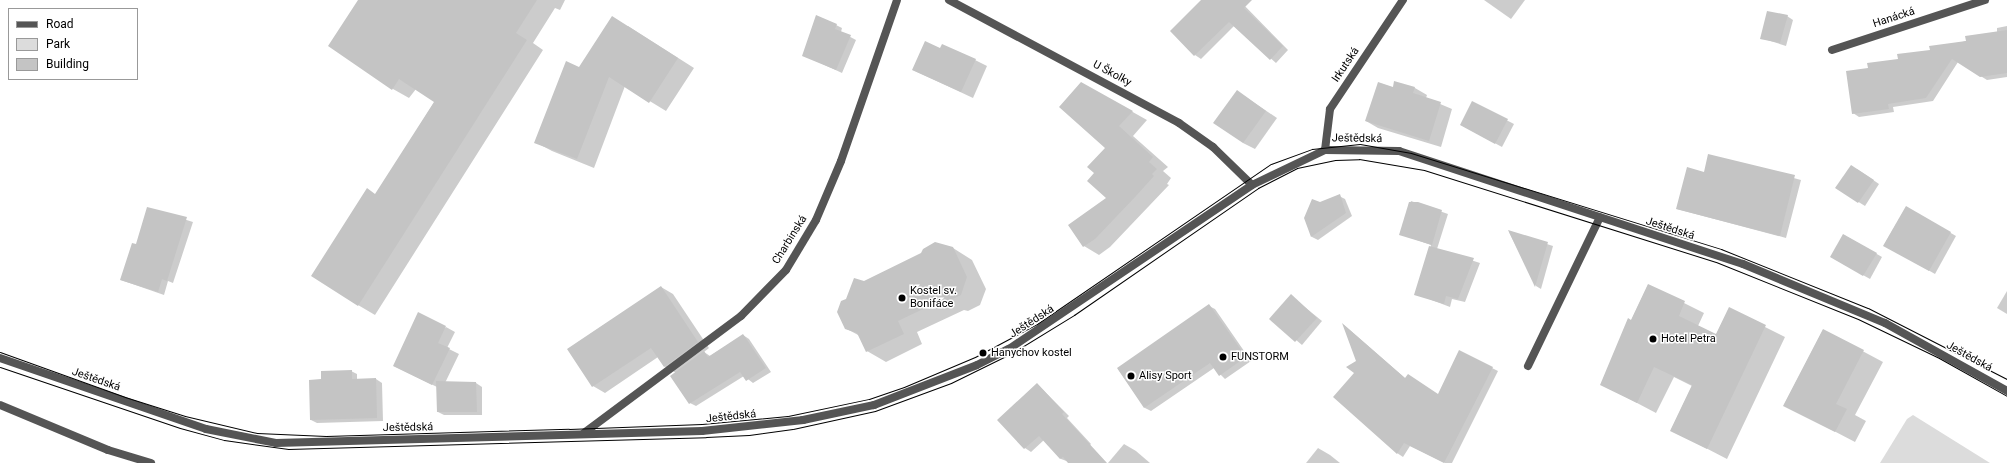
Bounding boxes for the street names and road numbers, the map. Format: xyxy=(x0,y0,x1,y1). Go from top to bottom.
street label: Hanácká xyxy=(1871,5,1917,31)
street label: Irkutská xyxy=(1330,45,1362,85)
street label: U Školky xyxy=(1090,58,1134,90)
street label: Ještědská xyxy=(1332,132,1382,146)
street label: Charbinská xyxy=(770,213,810,267)
street label: Ještědská xyxy=(1644,215,1696,243)
street label: Ještědská xyxy=(1007,303,1057,341)
street label: Ještědská xyxy=(1944,339,1994,375)
street label: Ještědská xyxy=(70,366,122,394)
street label: Ještědská xyxy=(705,408,757,426)
street label: Ještědská xyxy=(383,421,433,435)

